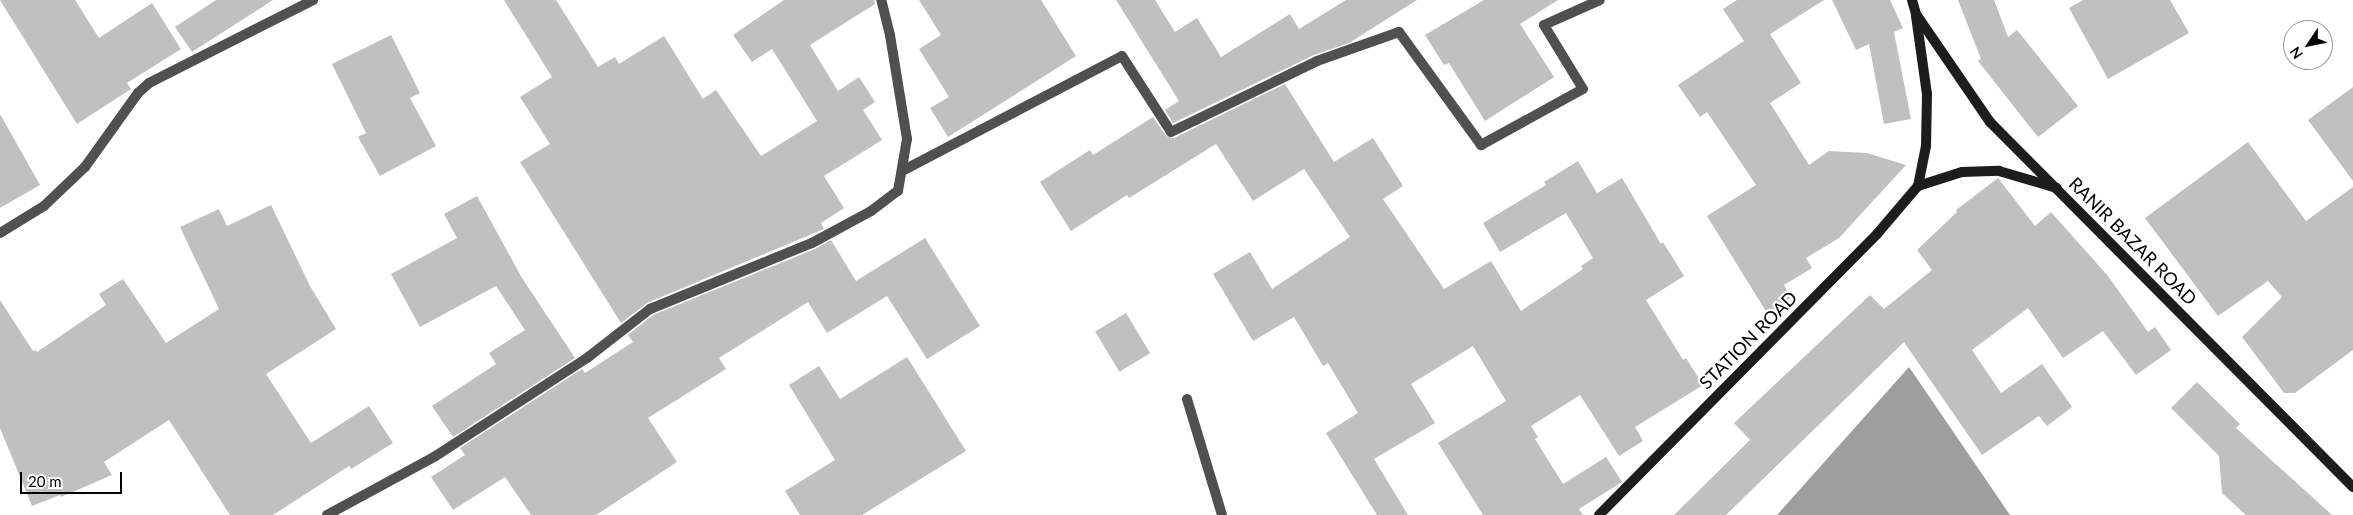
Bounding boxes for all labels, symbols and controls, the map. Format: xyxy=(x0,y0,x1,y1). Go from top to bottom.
north arrow xyxy=(2283,20,2333,70)
text: N xyxy=(2286,44,2306,62)
street label: RANIR BAZAR ROAD xyxy=(2065,173,2201,309)
street label: STATION ROAD xyxy=(1695,287,1801,393)
scale bar xyxy=(22,462,125,494)
text: 20 m xyxy=(28,472,62,490)

